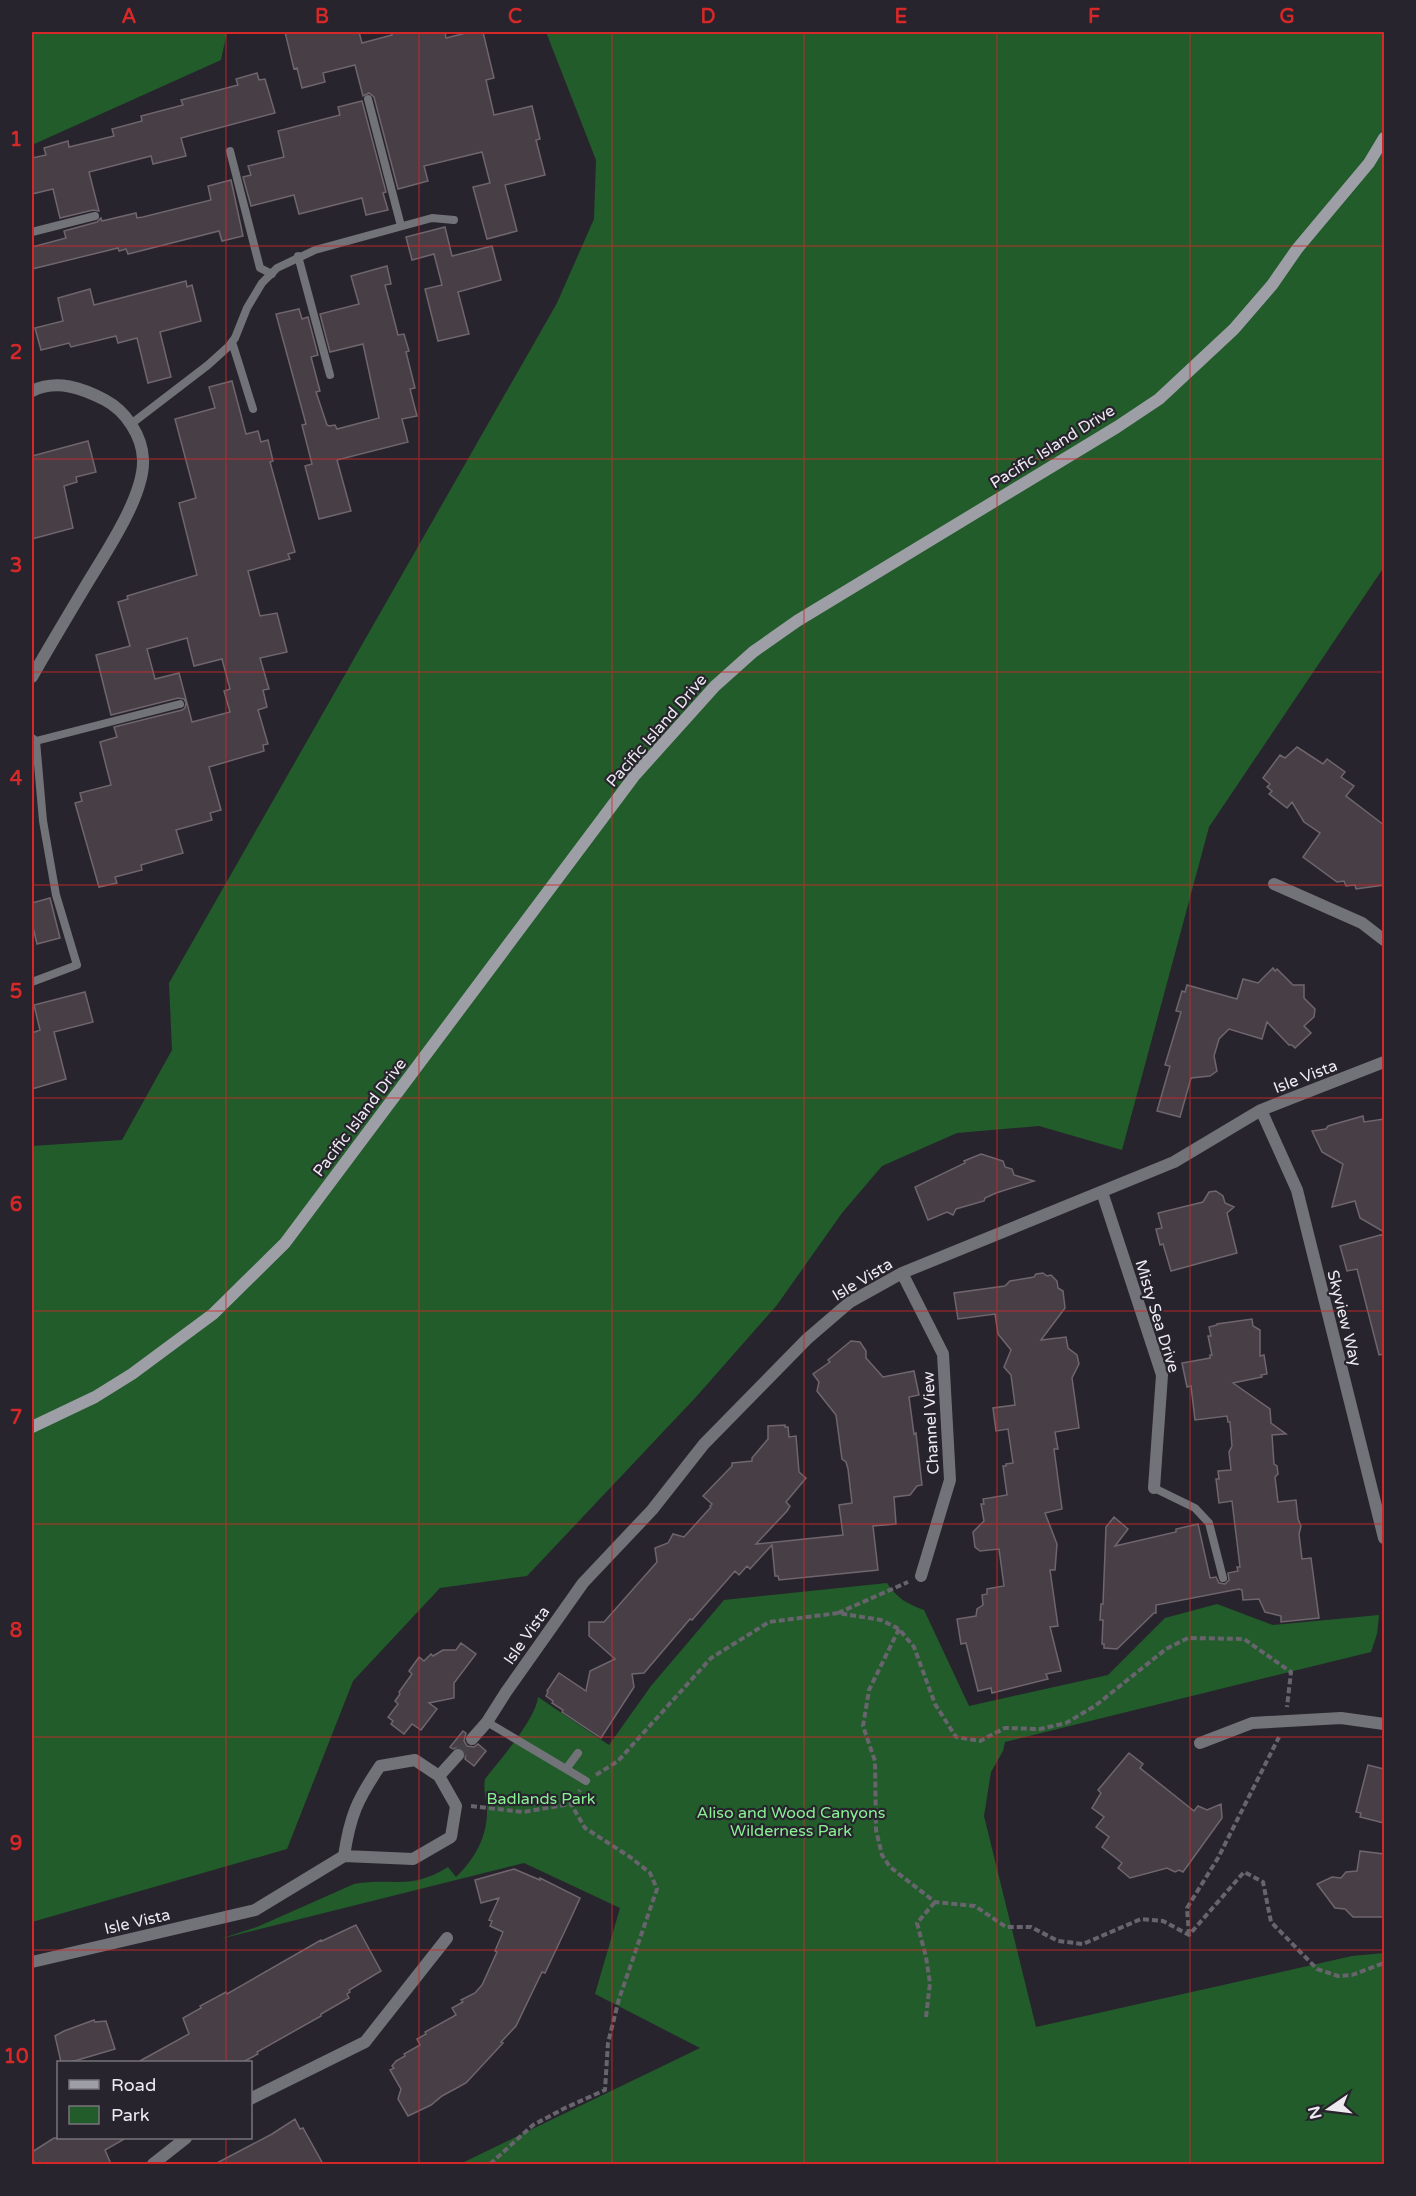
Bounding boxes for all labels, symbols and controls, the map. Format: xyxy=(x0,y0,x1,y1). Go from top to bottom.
text: A xyxy=(122,5,137,29)
text: B xyxy=(315,5,329,29)
text: C xyxy=(508,5,522,29)
text: D xyxy=(700,5,716,29)
text: E xyxy=(895,5,908,29)
text: F xyxy=(1088,5,1100,29)
text: G xyxy=(1279,5,1295,29)
text: 1 xyxy=(10,128,22,152)
text: 2 xyxy=(10,341,22,365)
street label: Pacific Island Drive xyxy=(987,400,1119,493)
text: 3 xyxy=(10,554,22,578)
street label: Pacific Island Drive xyxy=(602,670,711,791)
text: 4 xyxy=(10,767,23,791)
text: 5 xyxy=(10,980,22,1004)
street label: Pacific Island Drive xyxy=(309,1054,411,1181)
street label: Isle Vista xyxy=(1271,1056,1340,1098)
text: 6 xyxy=(10,1193,22,1217)
street label: Isle Vista xyxy=(829,1254,896,1306)
street label: Misty Sea Drive xyxy=(1130,1257,1184,1375)
street label: Skyview Way xyxy=(1322,1268,1366,1369)
street label: Channel View xyxy=(918,1371,944,1475)
text: 7 xyxy=(10,1406,22,1430)
street label: Isle Vista xyxy=(499,1602,554,1669)
text: 8 xyxy=(10,1619,22,1643)
park label: Badlands Park xyxy=(486,1789,596,1809)
park label: Aliso and Wood Canyons Wilderness Park xyxy=(697,1803,885,1841)
text: 9 xyxy=(10,1832,22,1856)
street label: Isle Vista xyxy=(102,1905,172,1939)
text: 10 xyxy=(3,2045,29,2069)
legend xyxy=(57,2061,252,2139)
text: Road xyxy=(111,2074,156,2096)
north arrow xyxy=(1299,2079,1359,2139)
text: Park xyxy=(111,2104,150,2126)
text: N xyxy=(1304,2104,1327,2121)

